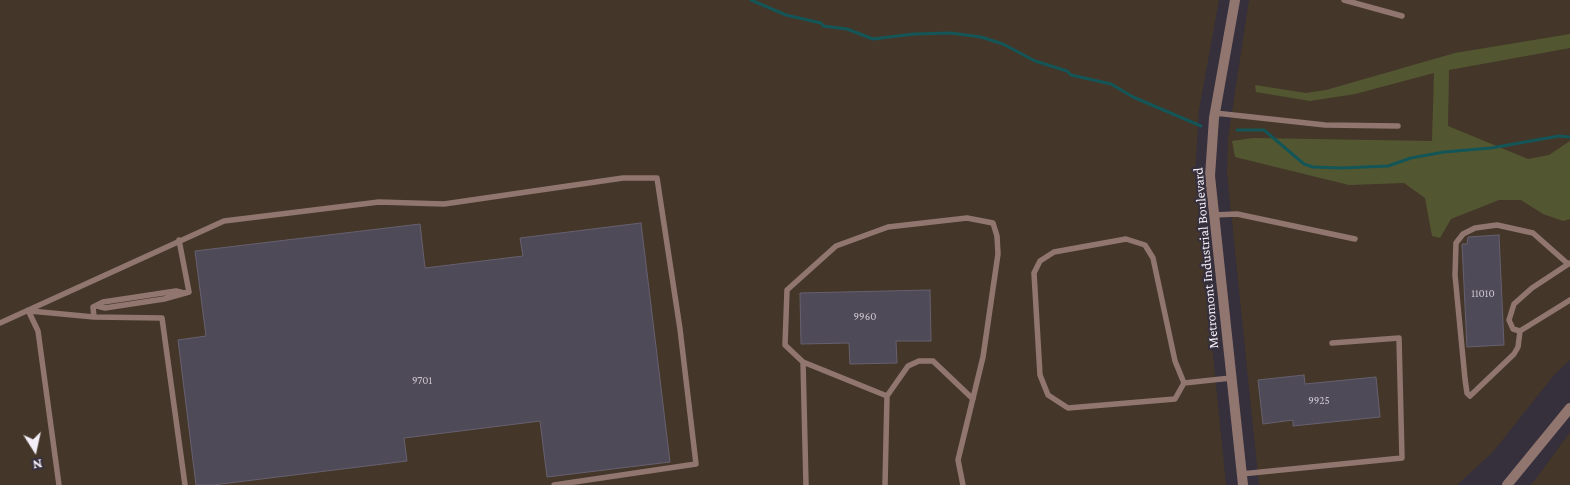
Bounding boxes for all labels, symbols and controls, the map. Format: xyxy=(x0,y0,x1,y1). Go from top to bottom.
street label: Metromont Industrial Boulevard xyxy=(1190,167,1222,349)
house number: 11010 xyxy=(1471,287,1495,301)
house number: 9960 xyxy=(854,310,876,324)
house number: 9701 xyxy=(412,374,432,388)
house number: 9925 xyxy=(1308,394,1330,408)
north arrow xyxy=(10,425,60,475)
text: N xyxy=(32,456,44,473)

